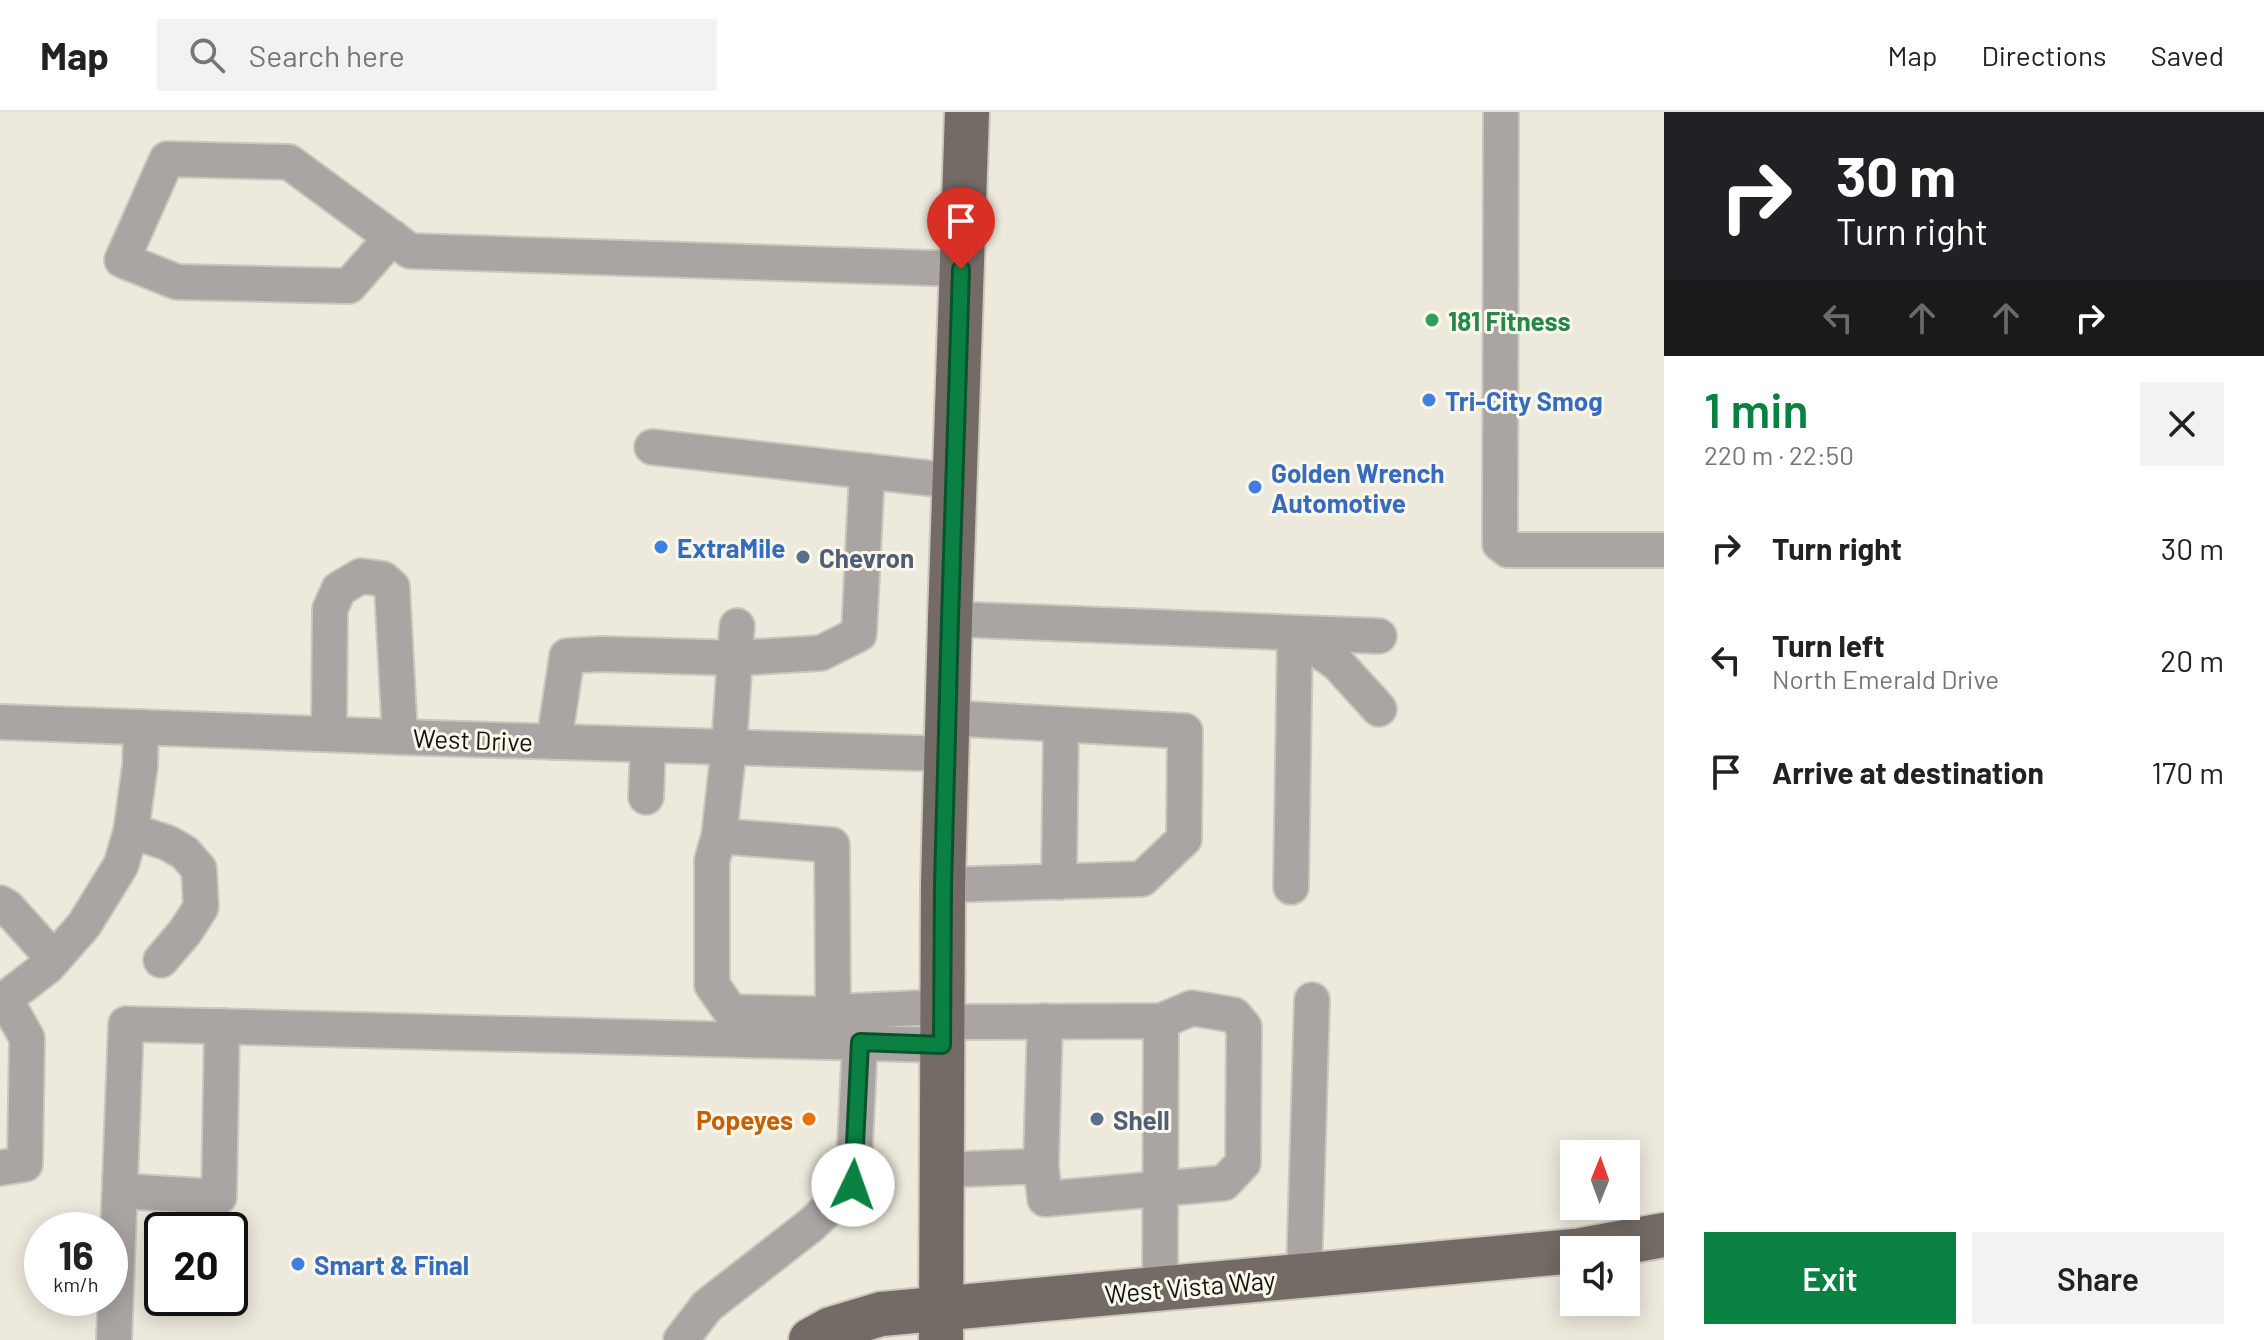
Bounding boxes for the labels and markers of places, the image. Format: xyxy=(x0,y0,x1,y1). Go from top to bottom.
pin xyxy=(927,187,995,269)
place label: 181 Fitness xyxy=(1448,305,1571,336)
marker: 181 Fitness xyxy=(1423,311,1441,329)
place label: Tri-City Smog xyxy=(1445,385,1603,416)
marker: Tri-City Smog xyxy=(1420,391,1438,409)
place label: Golden Wrench Automotive xyxy=(1271,457,1445,518)
marker: Golden Wrench Automotive xyxy=(1246,478,1264,496)
place label: ExtraMile xyxy=(677,532,785,563)
marker: ExtraMile xyxy=(652,538,670,556)
place label: Chevron xyxy=(819,542,914,573)
marker: Chevron xyxy=(794,548,812,566)
place label: Popeyes xyxy=(696,1104,793,1135)
place label: Shell xyxy=(1113,1104,1170,1135)
marker: Popeyes xyxy=(800,1110,818,1128)
marker: Shell xyxy=(1088,1110,1106,1128)
place label: Smart & Final xyxy=(314,1249,469,1280)
marker: Smart & Final xyxy=(289,1255,307,1273)

